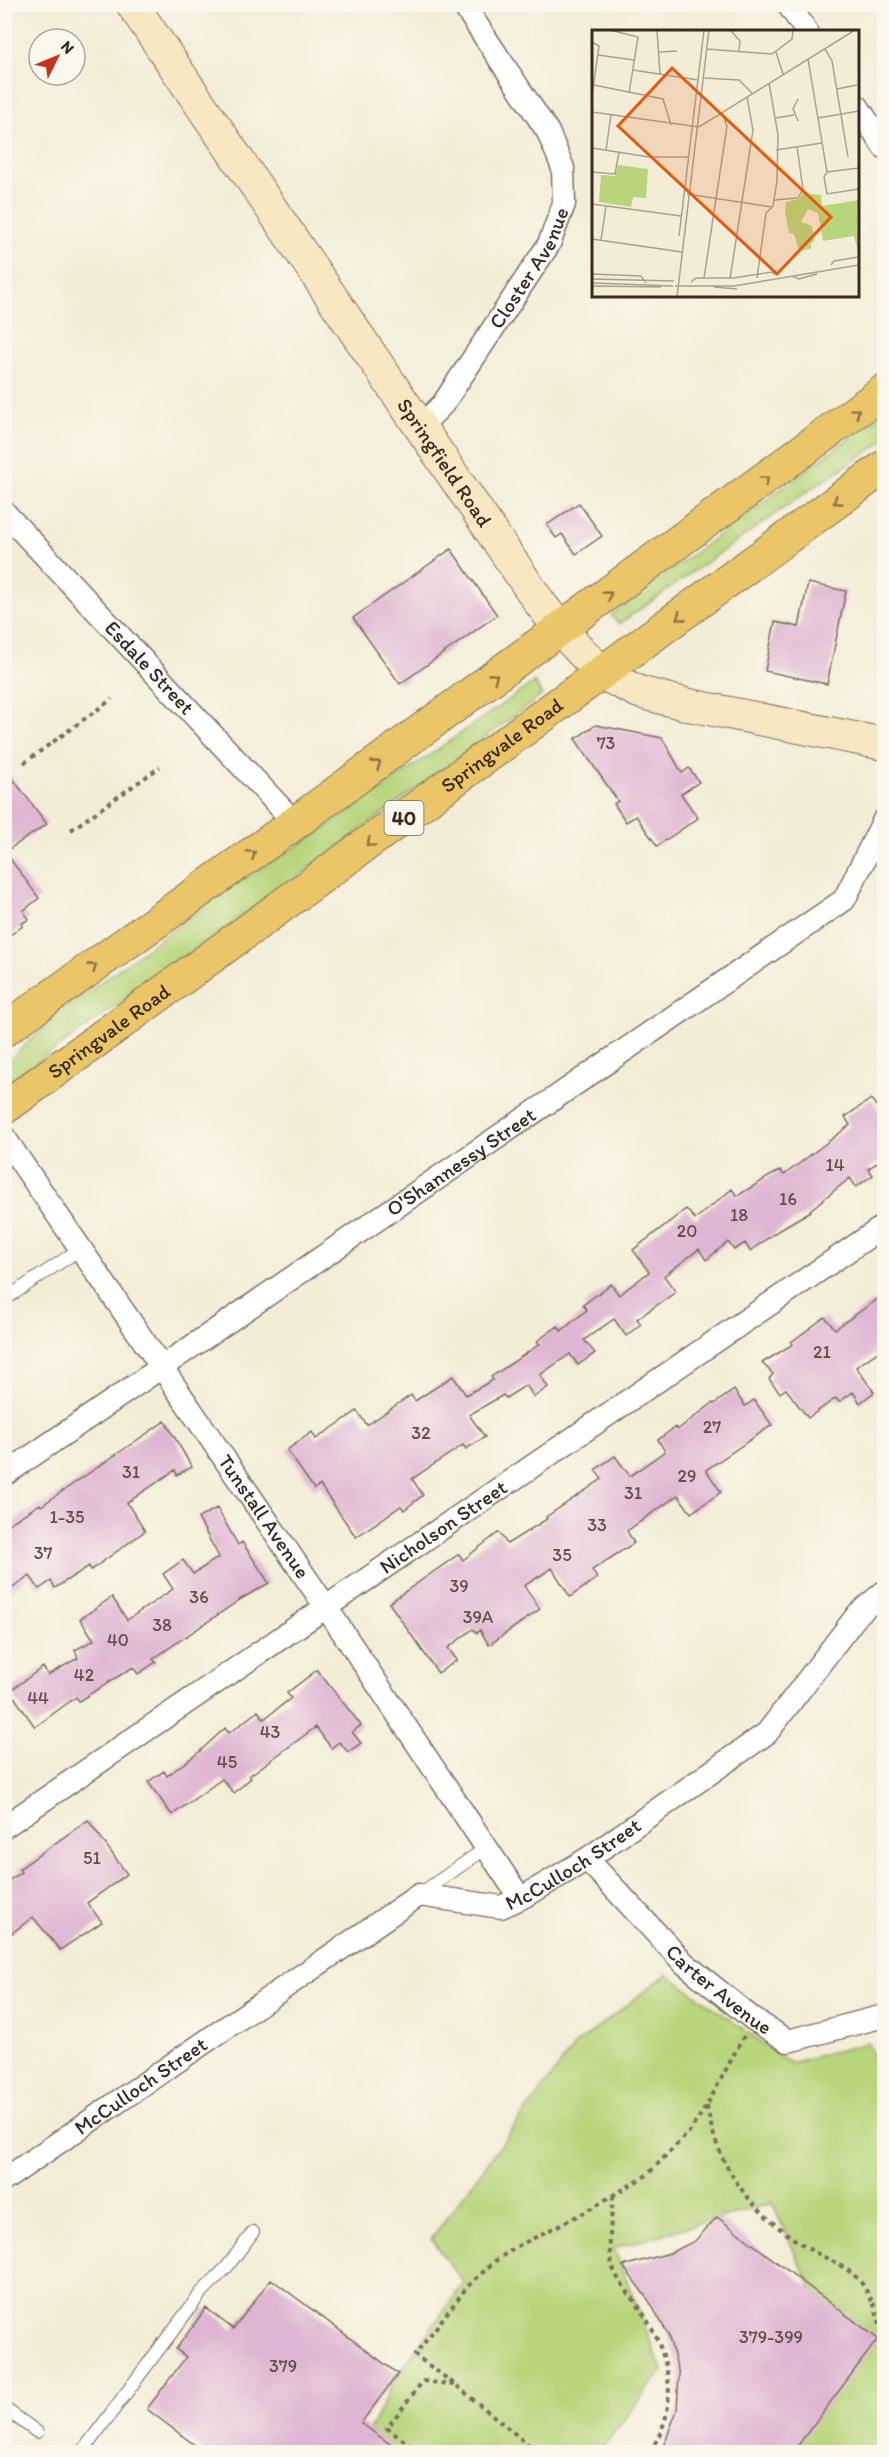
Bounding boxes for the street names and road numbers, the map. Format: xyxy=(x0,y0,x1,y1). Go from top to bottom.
street label: Closter Avenue xyxy=(483,204,574,333)
street label: Springfield Road xyxy=(392,393,498,532)
street label: Esdale Street xyxy=(100,615,200,719)
street label: Springvale Road xyxy=(436,692,568,798)
road number: 40 xyxy=(384,801,424,835)
street label: Springvale Road xyxy=(43,978,175,1084)
street label: O'Shannessy Street xyxy=(381,1102,540,1221)
street label: Tunstall Avenue xyxy=(213,1449,316,1583)
street label: Nicholson Street xyxy=(375,1474,512,1579)
street label: McCulloch Street xyxy=(501,1812,645,1915)
street label: Carter Avenue xyxy=(661,1939,777,2040)
street label: McCulloch Street xyxy=(69,2031,212,2140)

